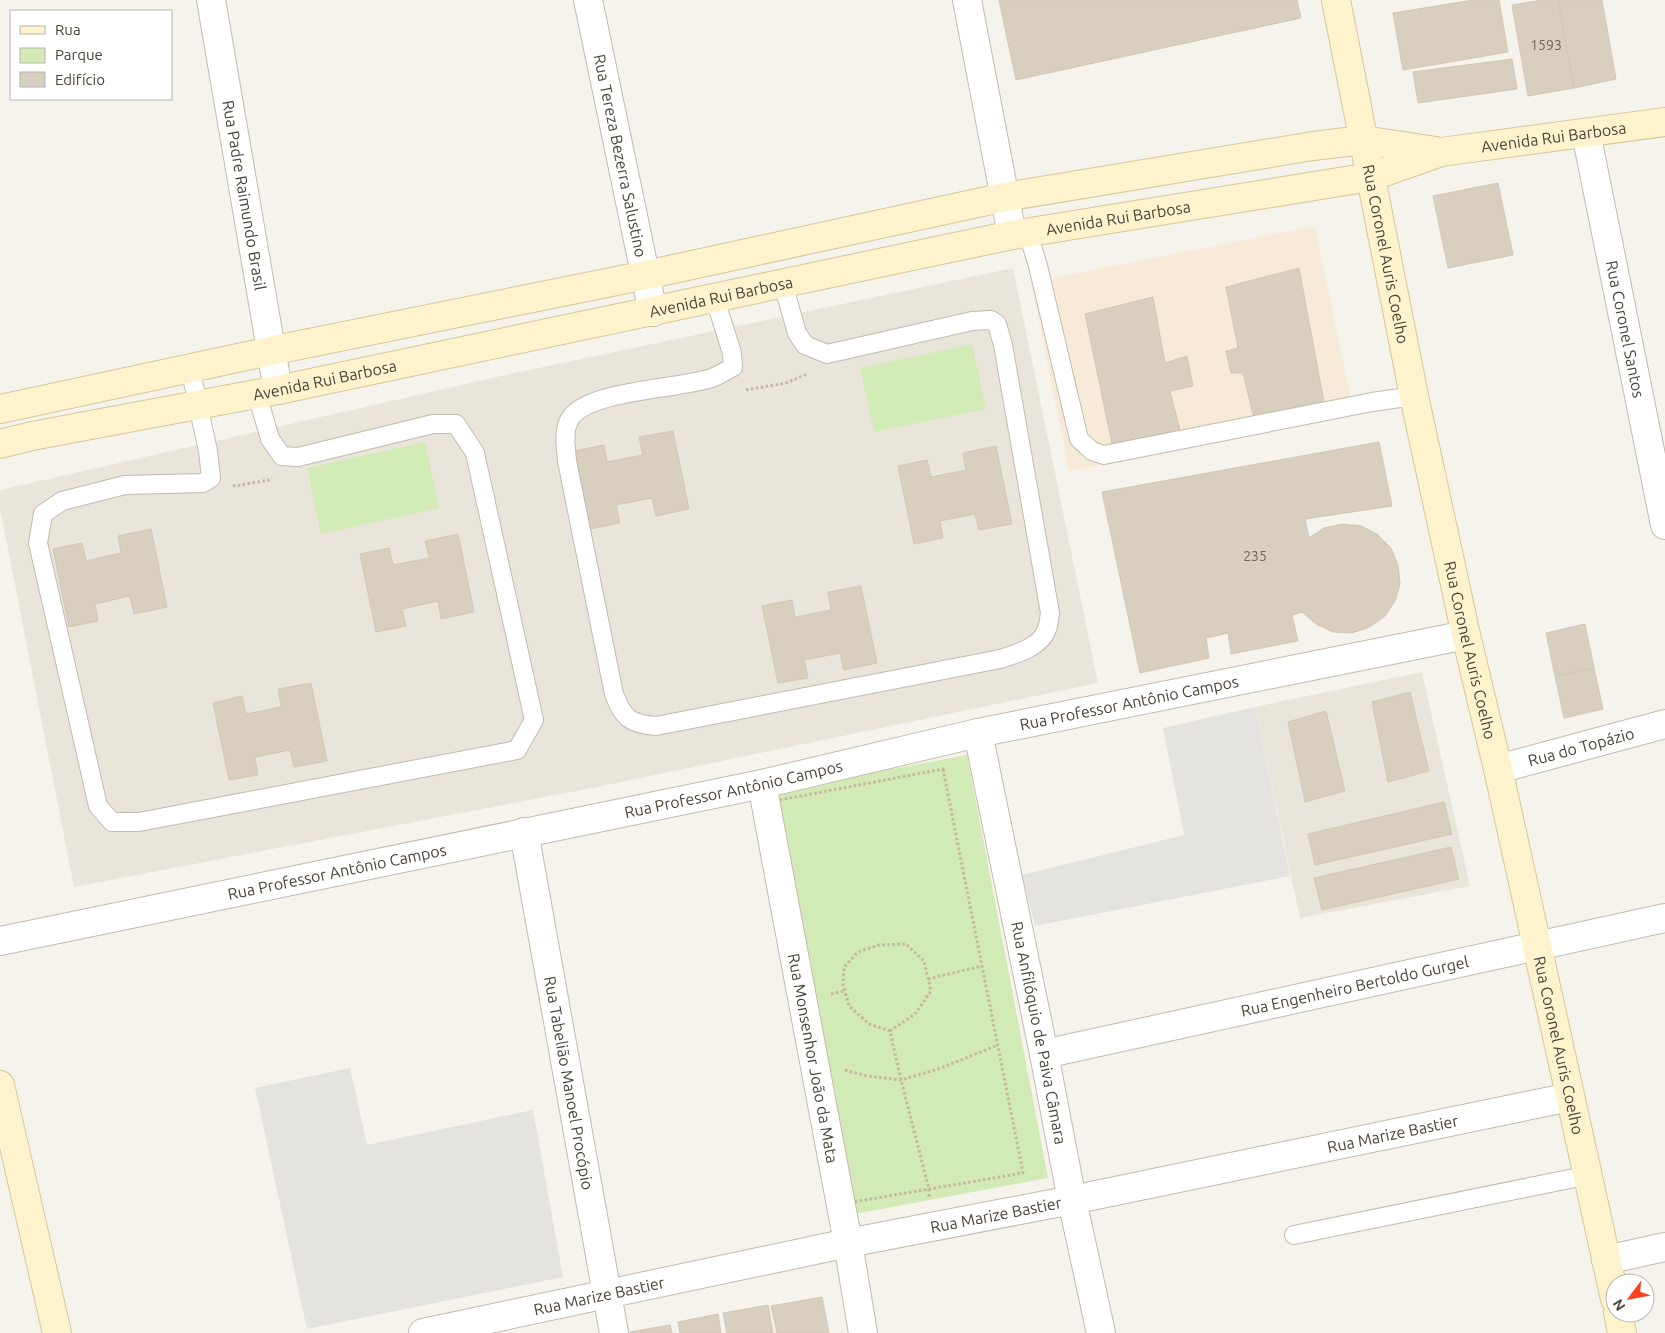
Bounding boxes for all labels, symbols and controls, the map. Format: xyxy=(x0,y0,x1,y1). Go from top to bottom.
legend xyxy=(10,10,172,100)
text: Rua xyxy=(55,21,81,38)
house number: 1593 xyxy=(1530,37,1562,53)
text: Parque xyxy=(55,46,103,63)
street label: Rua Tereza Bezerra Salustino xyxy=(591,53,650,259)
text: Edifício xyxy=(55,71,105,88)
street label: Rua Padre Raimundo Brasil xyxy=(219,99,270,292)
street label: Avenida Rui Barbosa xyxy=(1480,118,1627,156)
street label: Rua Coronel Auris Coelho xyxy=(1360,163,1413,345)
street label: Avenida Rui Barbosa xyxy=(1045,197,1192,238)
street label: Rua Coronel Santos xyxy=(1603,259,1648,399)
street label: Avenida Rui Barbosa xyxy=(648,273,794,320)
street label: Avenida Rui Barbosa xyxy=(251,356,398,404)
house number: 235 xyxy=(1243,548,1267,564)
street label: Rua Coronel Auris Coelho xyxy=(1441,559,1500,741)
street label: Rua Professor Antônio Campos xyxy=(1018,672,1240,733)
street label: Rua do Topázio xyxy=(1526,724,1636,770)
street label: Rua Professor Antônio Campos xyxy=(623,756,844,821)
street label: Rua Professor Antônio Campos xyxy=(226,840,448,903)
street label: Rua Anfilóquio de Paiva Câmara xyxy=(1008,920,1070,1146)
street label: Rua Monsenhor João da Mata xyxy=(785,952,842,1165)
street label: Rua Engenheiro Bertoldo Gurgel xyxy=(1239,952,1470,1020)
street label: Rua Coronel Auris Coelho xyxy=(1531,954,1587,1136)
street label: Rua Tabelião Manoel Procópio xyxy=(541,975,597,1191)
street label: Rua Marize Bastier xyxy=(1326,1111,1460,1156)
street label: Rua Marize Bastier xyxy=(929,1193,1063,1236)
street label: Rua Marize Bastier xyxy=(532,1273,666,1318)
north arrow xyxy=(1605,1273,1655,1323)
text: N xyxy=(1609,1296,1629,1314)

